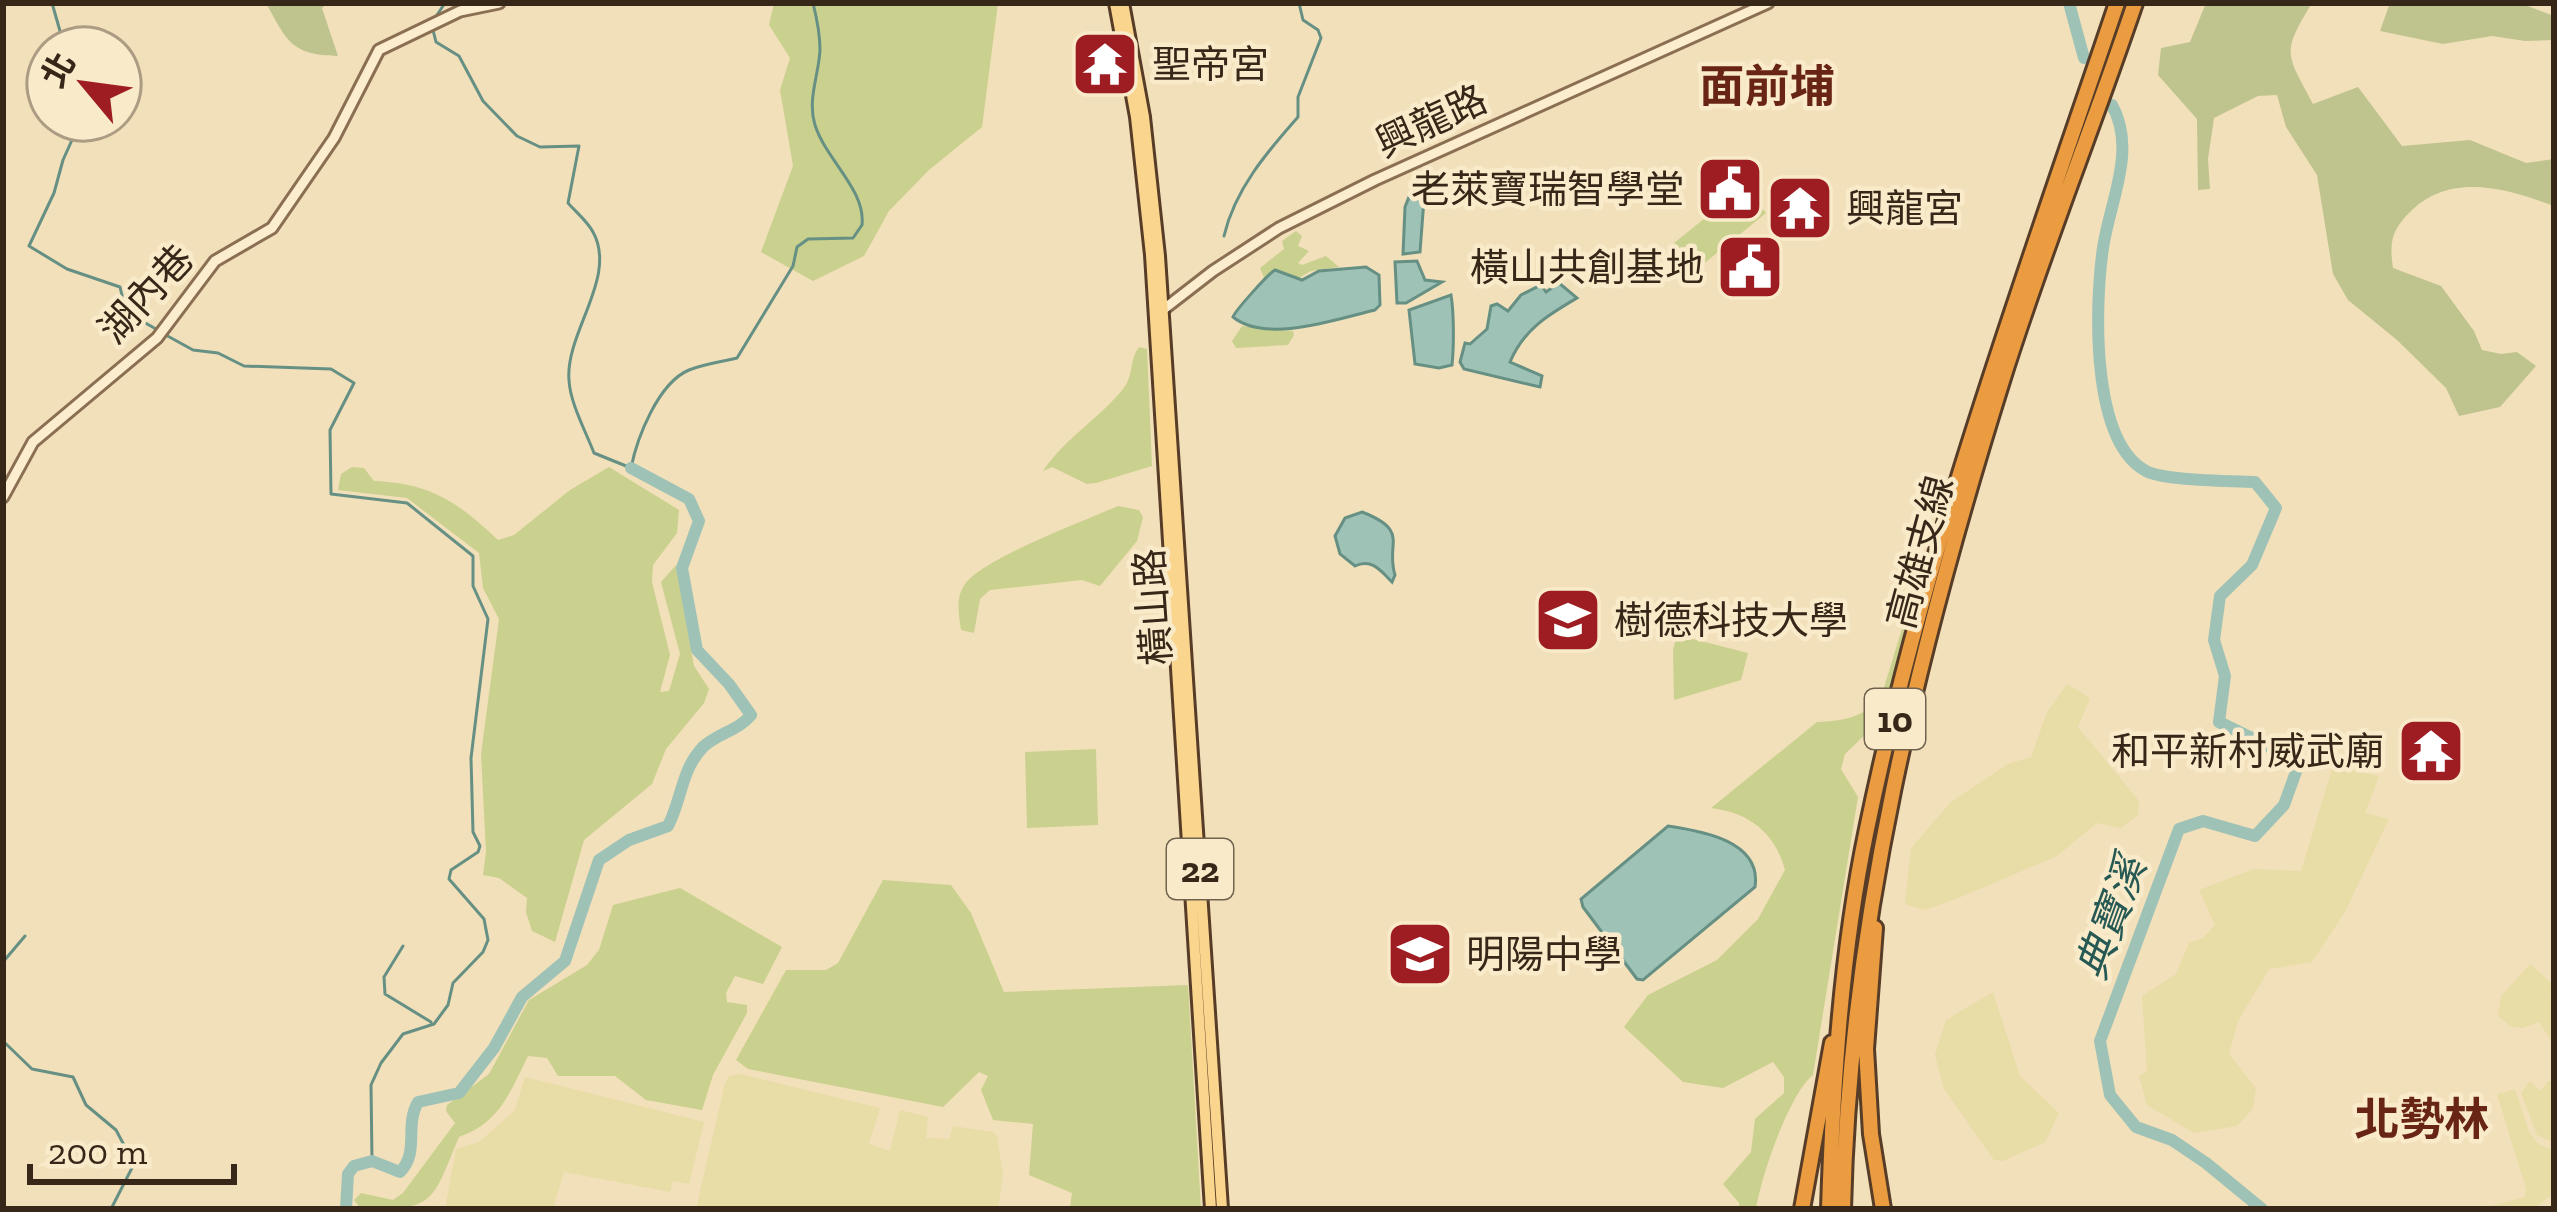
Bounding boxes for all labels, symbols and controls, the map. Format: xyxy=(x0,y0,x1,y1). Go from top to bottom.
north arrow xyxy=(24,24,144,144)
temple icon: 聖帝宮 xyxy=(1070,29,1140,99)
place label: 聖帝宮 xyxy=(1152,41,1269,88)
text: 北 xyxy=(33,46,83,94)
district label: 面前埔 xyxy=(1699,60,1835,114)
street label: 興龍路 xyxy=(1368,75,1494,167)
public building icon: 老萊寶瑞智學堂 xyxy=(1695,154,1765,224)
place label: 老萊寶瑞智學堂 xyxy=(1411,166,1684,213)
temple icon: 興龍宮 xyxy=(1765,173,1835,243)
place label: 興龍宮 xyxy=(1846,185,1963,232)
public building icon: 橫山共創基地 xyxy=(1715,232,1785,302)
street label: 湖內巷 xyxy=(89,235,203,353)
place label: 橫山共創基地 xyxy=(1470,244,1704,291)
street label: 高雄支線 xyxy=(1877,471,1963,633)
street label: 橫山路 xyxy=(1125,547,1181,667)
school or university icon: 樹德科技大學 xyxy=(1533,585,1603,655)
place label: 樹德科技大學 xyxy=(1614,597,1848,644)
road number: 10 xyxy=(1865,689,1925,749)
temple icon: 和平新村威武廟 xyxy=(2396,716,2466,786)
place label: 和平新村威武廟 xyxy=(2111,728,2384,775)
road number: 22 xyxy=(1167,839,1233,899)
water label: 典寶溪 xyxy=(2065,845,2158,986)
school or university icon: 明陽中學 xyxy=(1385,919,1455,989)
place label: 明陽中學 xyxy=(1466,931,1622,978)
district label: 北勢林 xyxy=(2354,1093,2490,1147)
scale bar xyxy=(30,1110,234,1184)
text: 200 m xyxy=(48,1130,147,1173)

